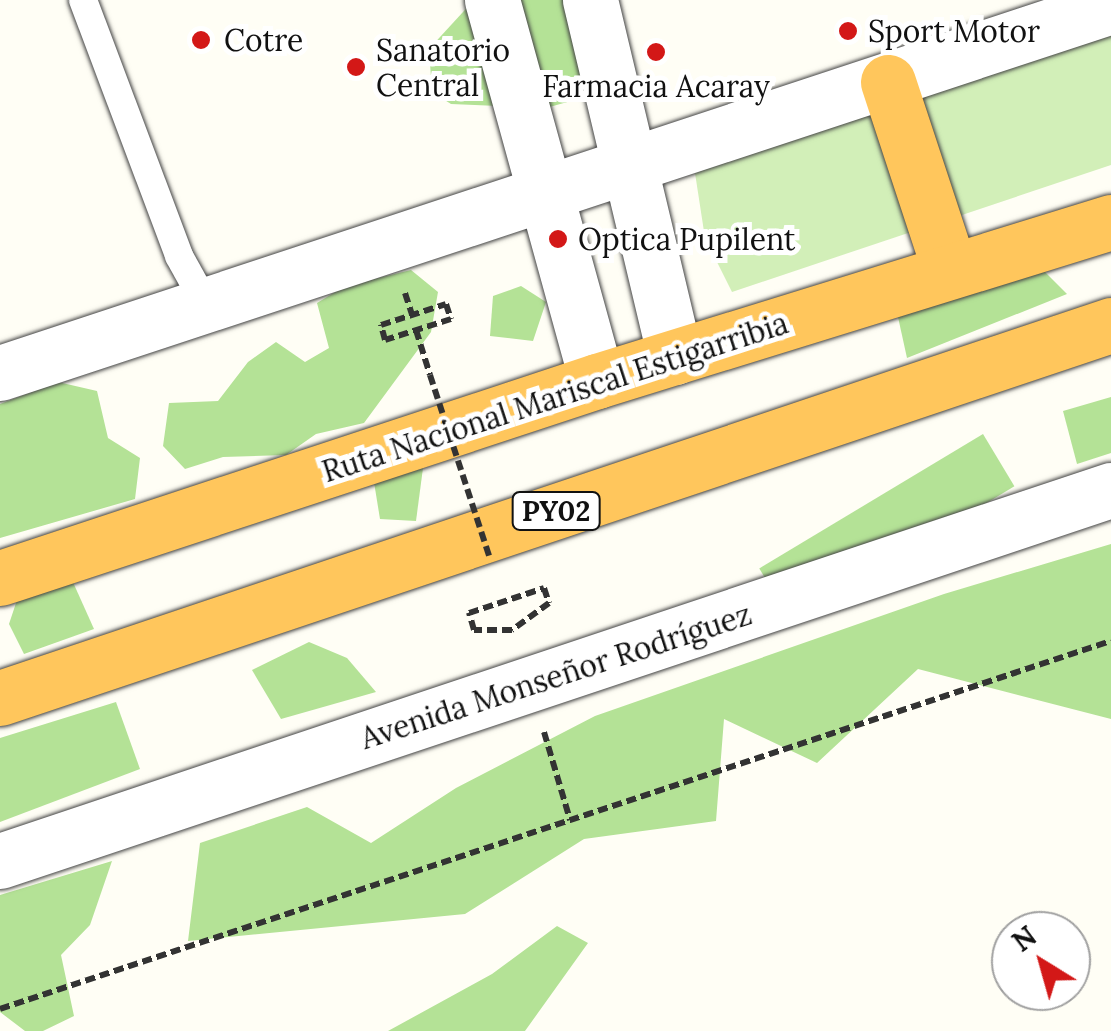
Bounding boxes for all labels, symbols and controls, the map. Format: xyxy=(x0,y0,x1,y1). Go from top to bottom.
place label: Sport Motor xyxy=(868,13,1040,49)
marker: Sport Motor xyxy=(837,20,859,42)
place label: Cotre xyxy=(224,22,303,58)
marker: Cotre xyxy=(188,27,214,53)
place label: Sanatorio Central xyxy=(376,32,510,102)
marker: Farmacia Acaray xyxy=(645,41,667,63)
marker: Sanatorio Central xyxy=(345,56,367,78)
place label: Farmacia Acaray xyxy=(542,68,770,104)
place label: Optica Pupilent xyxy=(578,221,795,257)
marker: Optica Pupilent xyxy=(547,228,569,250)
street label: Ruta Nacional Mariscal Estigarribia xyxy=(317,305,793,489)
road number: PY02 xyxy=(511,488,601,534)
street label: Avenida Monseñor Rodríguez xyxy=(356,596,756,756)
north arrow xyxy=(991,911,1091,1011)
text: N xyxy=(1005,918,1044,960)

